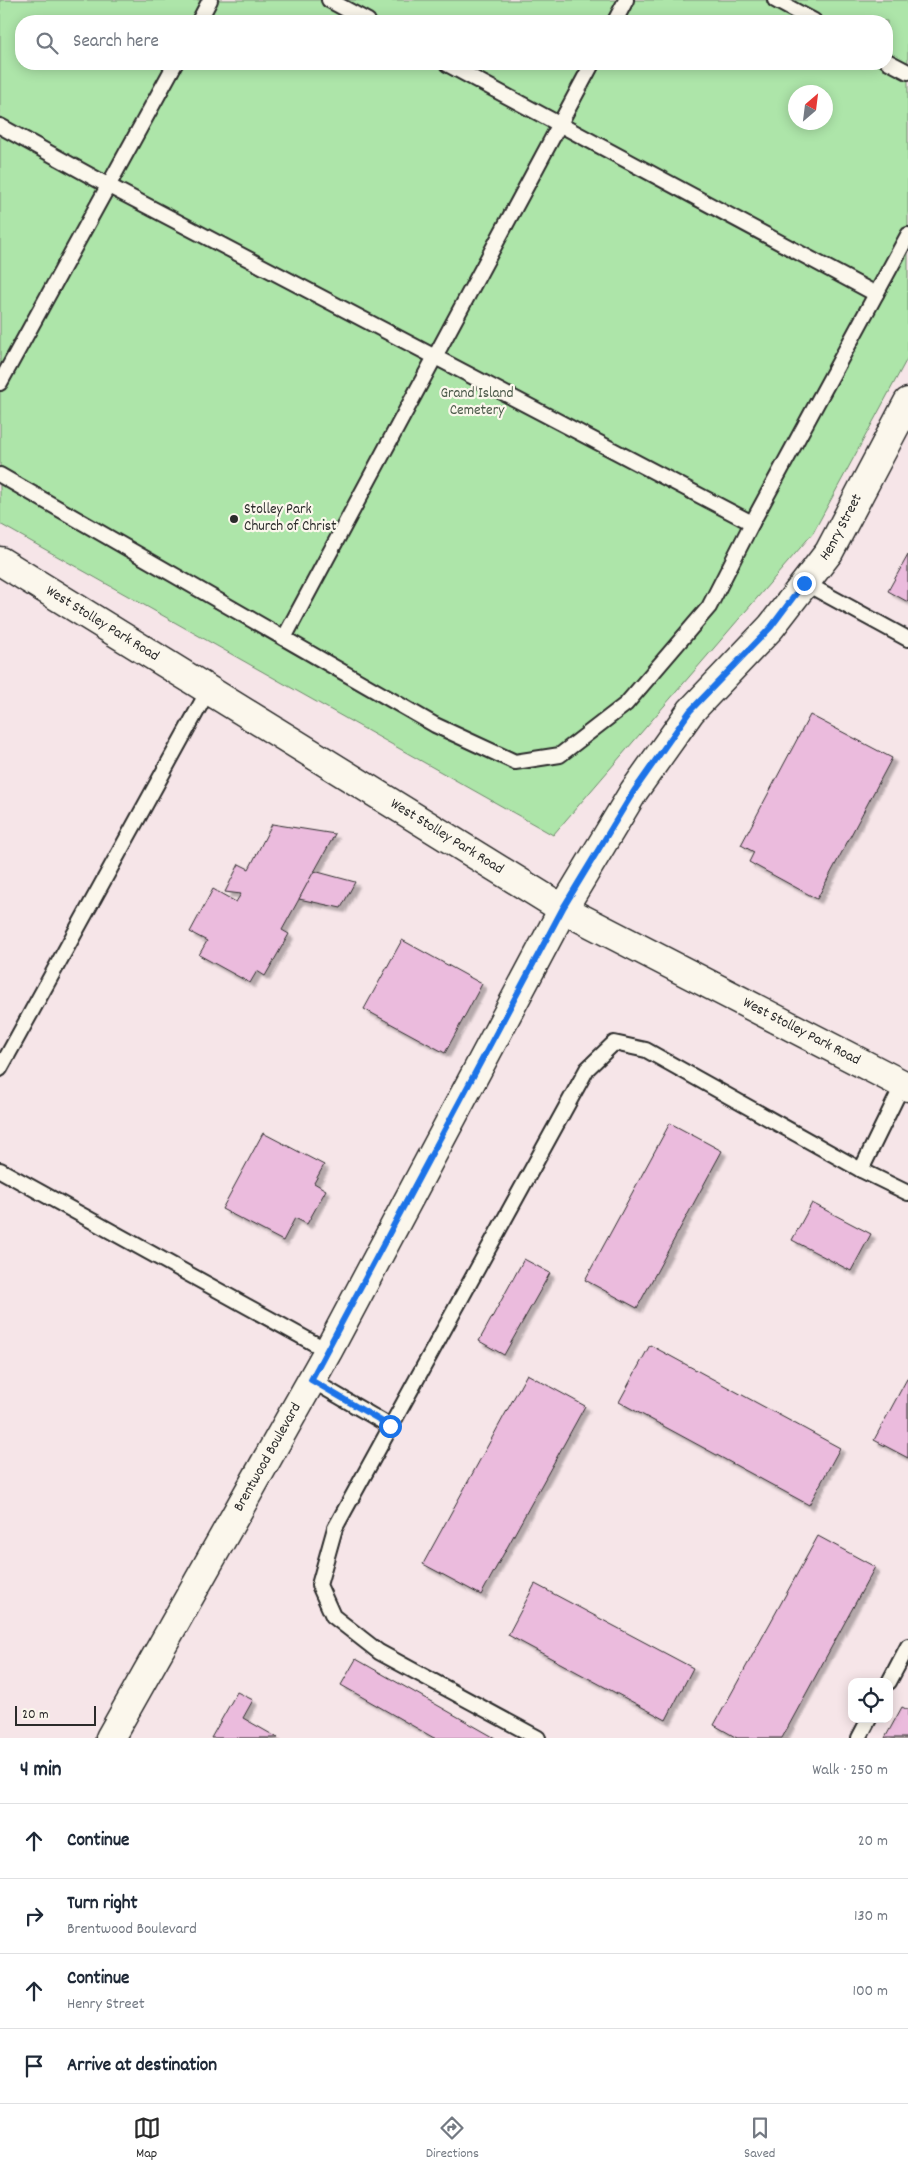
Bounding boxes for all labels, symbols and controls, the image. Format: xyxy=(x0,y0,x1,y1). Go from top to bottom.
search box xyxy=(15,15,893,70)
icon: search xyxy=(33,29,61,57)
text: Search here xyxy=(73,29,159,56)
north arrow xyxy=(788,85,833,130)
park label: Grand Island Cemetery xyxy=(440,383,514,422)
street label: Henry Street xyxy=(815,490,869,566)
place label: Stolley Park Church of Christ xyxy=(244,499,337,538)
marker: Stolley Park Church of Christ xyxy=(228,513,240,525)
route end xyxy=(793,572,816,595)
street label: West Stolley Park Road xyxy=(41,581,163,668)
street label: West Stolley Park Road xyxy=(386,794,508,881)
street label: West Stolley Park Road xyxy=(739,992,864,1071)
street label: Brentwood Boulevard xyxy=(229,1399,307,1516)
route start xyxy=(379,1415,402,1438)
map controls xyxy=(848,1678,893,1723)
button: locate xyxy=(848,1678,893,1723)
scale bar xyxy=(15,1703,96,1726)
text: 20 m xyxy=(22,1705,49,1725)
text: 4 min xyxy=(20,1756,62,1786)
text: Walk · 250 m xyxy=(812,1759,888,1782)
icon: ahead xyxy=(20,1827,48,1855)
text: Continue xyxy=(67,1828,129,1855)
text: 20 m xyxy=(858,1830,888,1853)
text: Turn right xyxy=(67,1891,138,1918)
icon: right xyxy=(20,1902,48,1930)
text: 130 m xyxy=(854,1905,888,1928)
text: Brentwood Boulevard xyxy=(67,1918,197,1941)
text: Continue xyxy=(67,1966,129,1993)
icon: ahead xyxy=(20,1977,48,2005)
text: 100 m xyxy=(852,1980,888,2003)
text: Henry Street xyxy=(67,1993,145,2016)
icon: arrive xyxy=(20,2052,48,2080)
text: Arrive at destination xyxy=(67,2053,217,2080)
tab: Map xyxy=(133,2114,161,2164)
tab: Directions xyxy=(426,2114,479,2164)
tab: Saved xyxy=(744,2114,775,2164)

